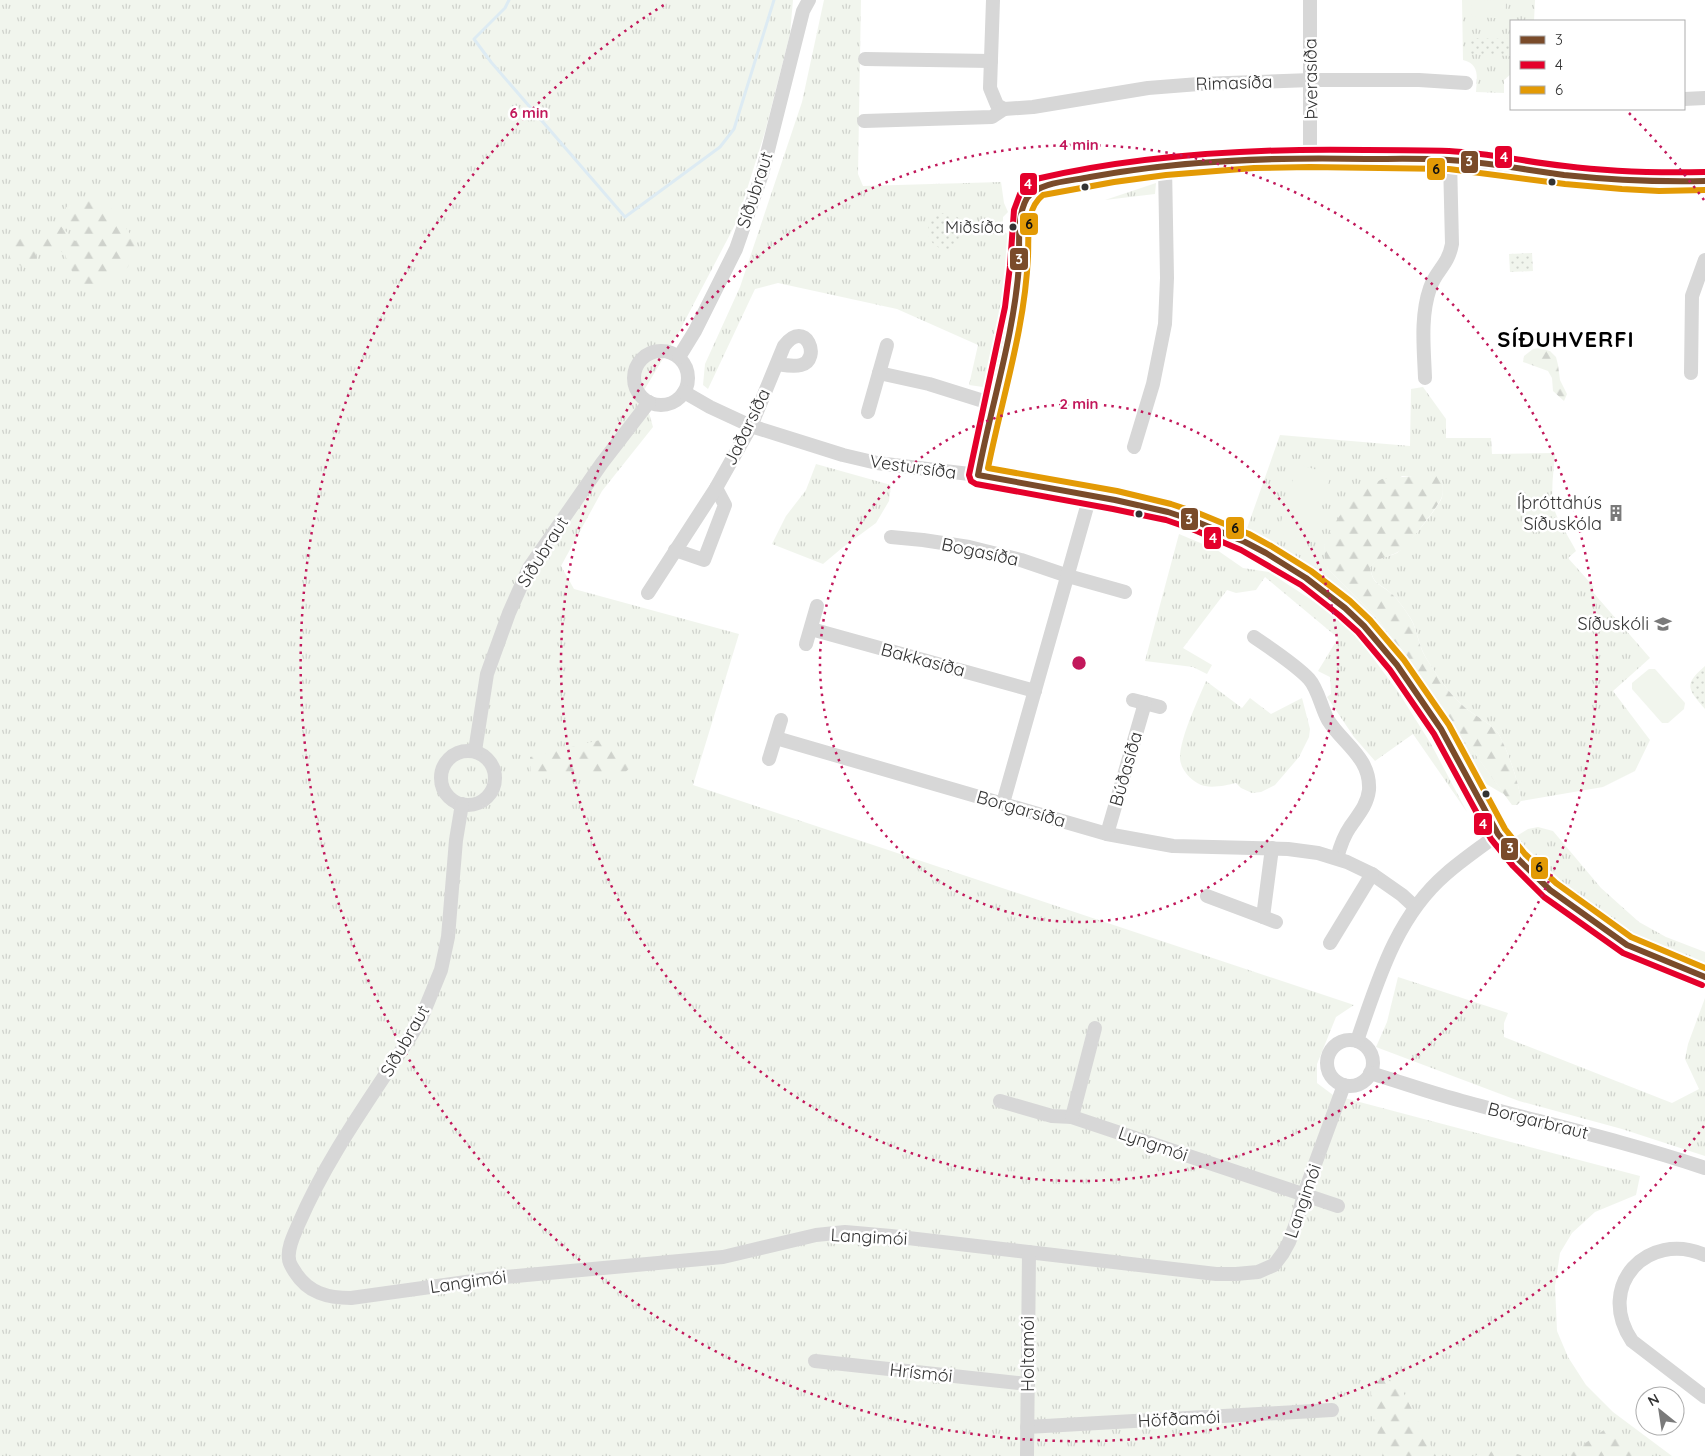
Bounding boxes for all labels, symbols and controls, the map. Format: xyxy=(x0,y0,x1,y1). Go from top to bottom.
legend xyxy=(1510,20,1685,110)
text: 3 xyxy=(1555,30,1563,49)
street label: Þverasíða xyxy=(1298,38,1323,120)
text: 4 xyxy=(1555,55,1563,74)
street label: Rimasíða xyxy=(1195,70,1273,95)
text: 6 xyxy=(1555,80,1563,99)
text: 6 min xyxy=(510,103,548,122)
text: 4 min xyxy=(1059,135,1099,154)
line badge: 4 xyxy=(1494,145,1513,169)
text: 4 xyxy=(1500,148,1508,166)
street label: Síðubraut xyxy=(731,149,778,231)
line badge: 3 xyxy=(1460,150,1479,174)
text: 3 xyxy=(1465,152,1473,170)
line badge: 6 xyxy=(1426,157,1446,181)
text: 6 xyxy=(1432,160,1440,178)
line badge: 4 xyxy=(1019,172,1038,196)
text: 4 xyxy=(1024,175,1032,193)
unlabelled marker xyxy=(1547,177,1557,187)
unlabelled marker xyxy=(1080,182,1090,192)
line badge: 6 xyxy=(1019,212,1039,236)
text: 6 xyxy=(1025,215,1033,233)
place label: Miðsíða xyxy=(945,216,1004,237)
marker: Miðsíða xyxy=(1008,222,1018,232)
line badge: 3 xyxy=(1009,247,1029,271)
text: 3 xyxy=(1015,250,1023,268)
district label: SÍÐUHVERFI xyxy=(1497,325,1635,353)
street label: Jaðarsíða xyxy=(718,384,775,469)
text: 2 min xyxy=(1059,394,1099,413)
street label: Vestursíða xyxy=(868,449,958,484)
place label: Íþróttahús Síðuskóla xyxy=(1517,491,1602,535)
building icon: Íþróttahús Síðuskóla xyxy=(1606,503,1626,523)
line badge: 3 xyxy=(1180,507,1199,531)
unlabelled marker xyxy=(1134,509,1144,519)
text: 3 xyxy=(1185,510,1193,528)
street label: Síðubraut xyxy=(512,512,573,591)
line badge: 6 xyxy=(1225,516,1245,540)
text: 6 xyxy=(1231,519,1239,537)
line badge: 4 xyxy=(1203,526,1222,550)
text: 4 xyxy=(1209,529,1217,547)
street label: Bogasíða xyxy=(939,532,1021,571)
place label: Síðuskóli xyxy=(1578,612,1649,635)
school or university icon: Síðuskóli xyxy=(1653,614,1673,634)
street label: Bakkasíða xyxy=(879,637,968,682)
centre of rings xyxy=(1070,654,1088,672)
street label: Búðasíða xyxy=(1104,729,1147,809)
street label: Borgarsíða xyxy=(974,785,1068,832)
unlabelled marker xyxy=(1481,789,1491,799)
line badge: 4 xyxy=(1473,812,1493,836)
text: 4 xyxy=(1479,815,1487,833)
line badge: 3 xyxy=(1500,837,1519,861)
text: 3 xyxy=(1506,839,1514,857)
line badge: 6 xyxy=(1530,856,1549,880)
text: 6 xyxy=(1535,858,1543,876)
street label: Síðubraut xyxy=(375,1001,434,1081)
street label: Borgarbraut xyxy=(1485,1097,1591,1144)
street label: Lyngmói xyxy=(1115,1121,1191,1166)
street label: Langimói xyxy=(1279,1161,1326,1241)
street label: Langimói xyxy=(830,1223,908,1250)
street label: Langimói xyxy=(428,1265,508,1298)
street label: Holtamói xyxy=(1016,1316,1039,1392)
street label: Hrísmói xyxy=(888,1358,954,1387)
north arrow xyxy=(1635,1386,1685,1436)
text: N xyxy=(1645,1389,1662,1410)
street label: Höfðamói xyxy=(1137,1405,1221,1432)

